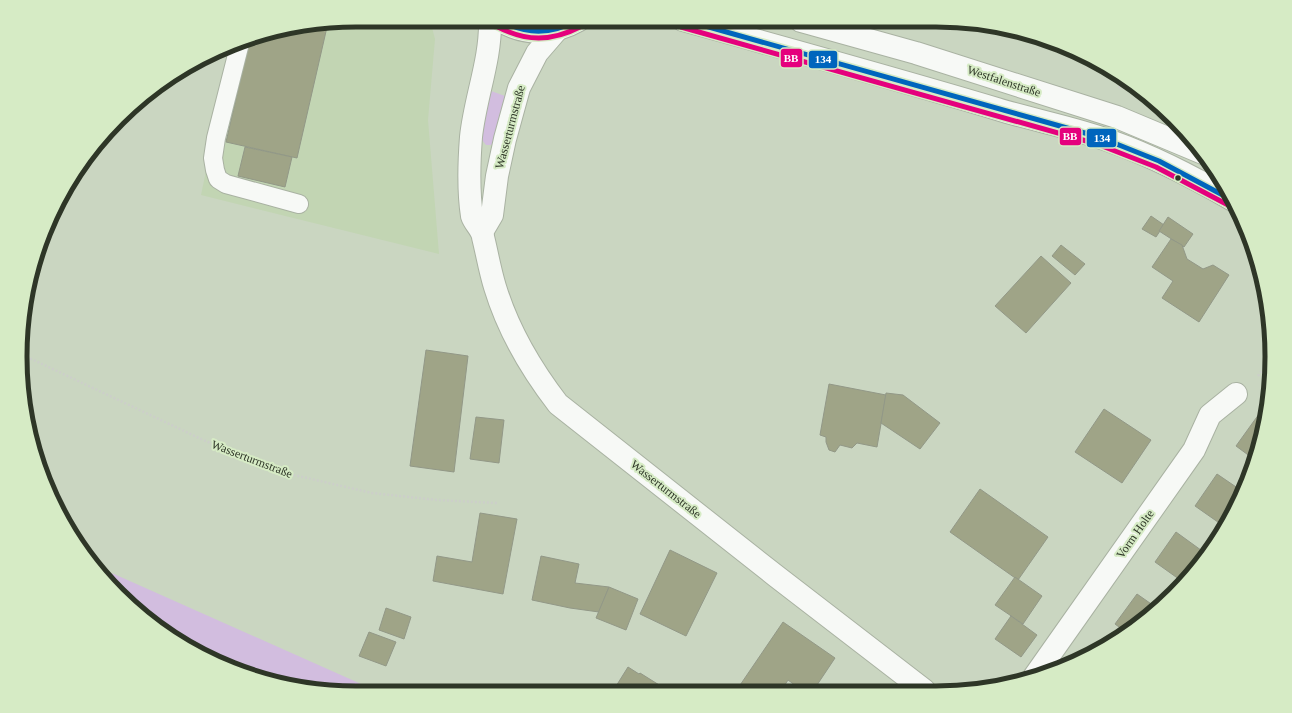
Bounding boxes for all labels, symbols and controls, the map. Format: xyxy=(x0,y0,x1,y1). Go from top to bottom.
line badge: BB xyxy=(780,48,803,68)
line badge: 134 xyxy=(808,50,838,69)
text: BB xyxy=(784,52,799,64)
text: 134 xyxy=(815,53,832,65)
street label: Westfalenstraße xyxy=(966,63,1042,99)
street label: Wasserturmstraße xyxy=(492,84,528,170)
line badge: BB xyxy=(1059,127,1082,146)
line badge: 134 xyxy=(1086,128,1117,148)
text: BB xyxy=(1063,130,1078,142)
text: 134 xyxy=(1094,132,1111,144)
unlabelled marker xyxy=(1173,173,1183,183)
street label: Wasserturmstraße xyxy=(210,437,294,481)
street label: Wasserturmstraße xyxy=(628,457,704,521)
street label: Vorm Holte xyxy=(1113,507,1157,561)

